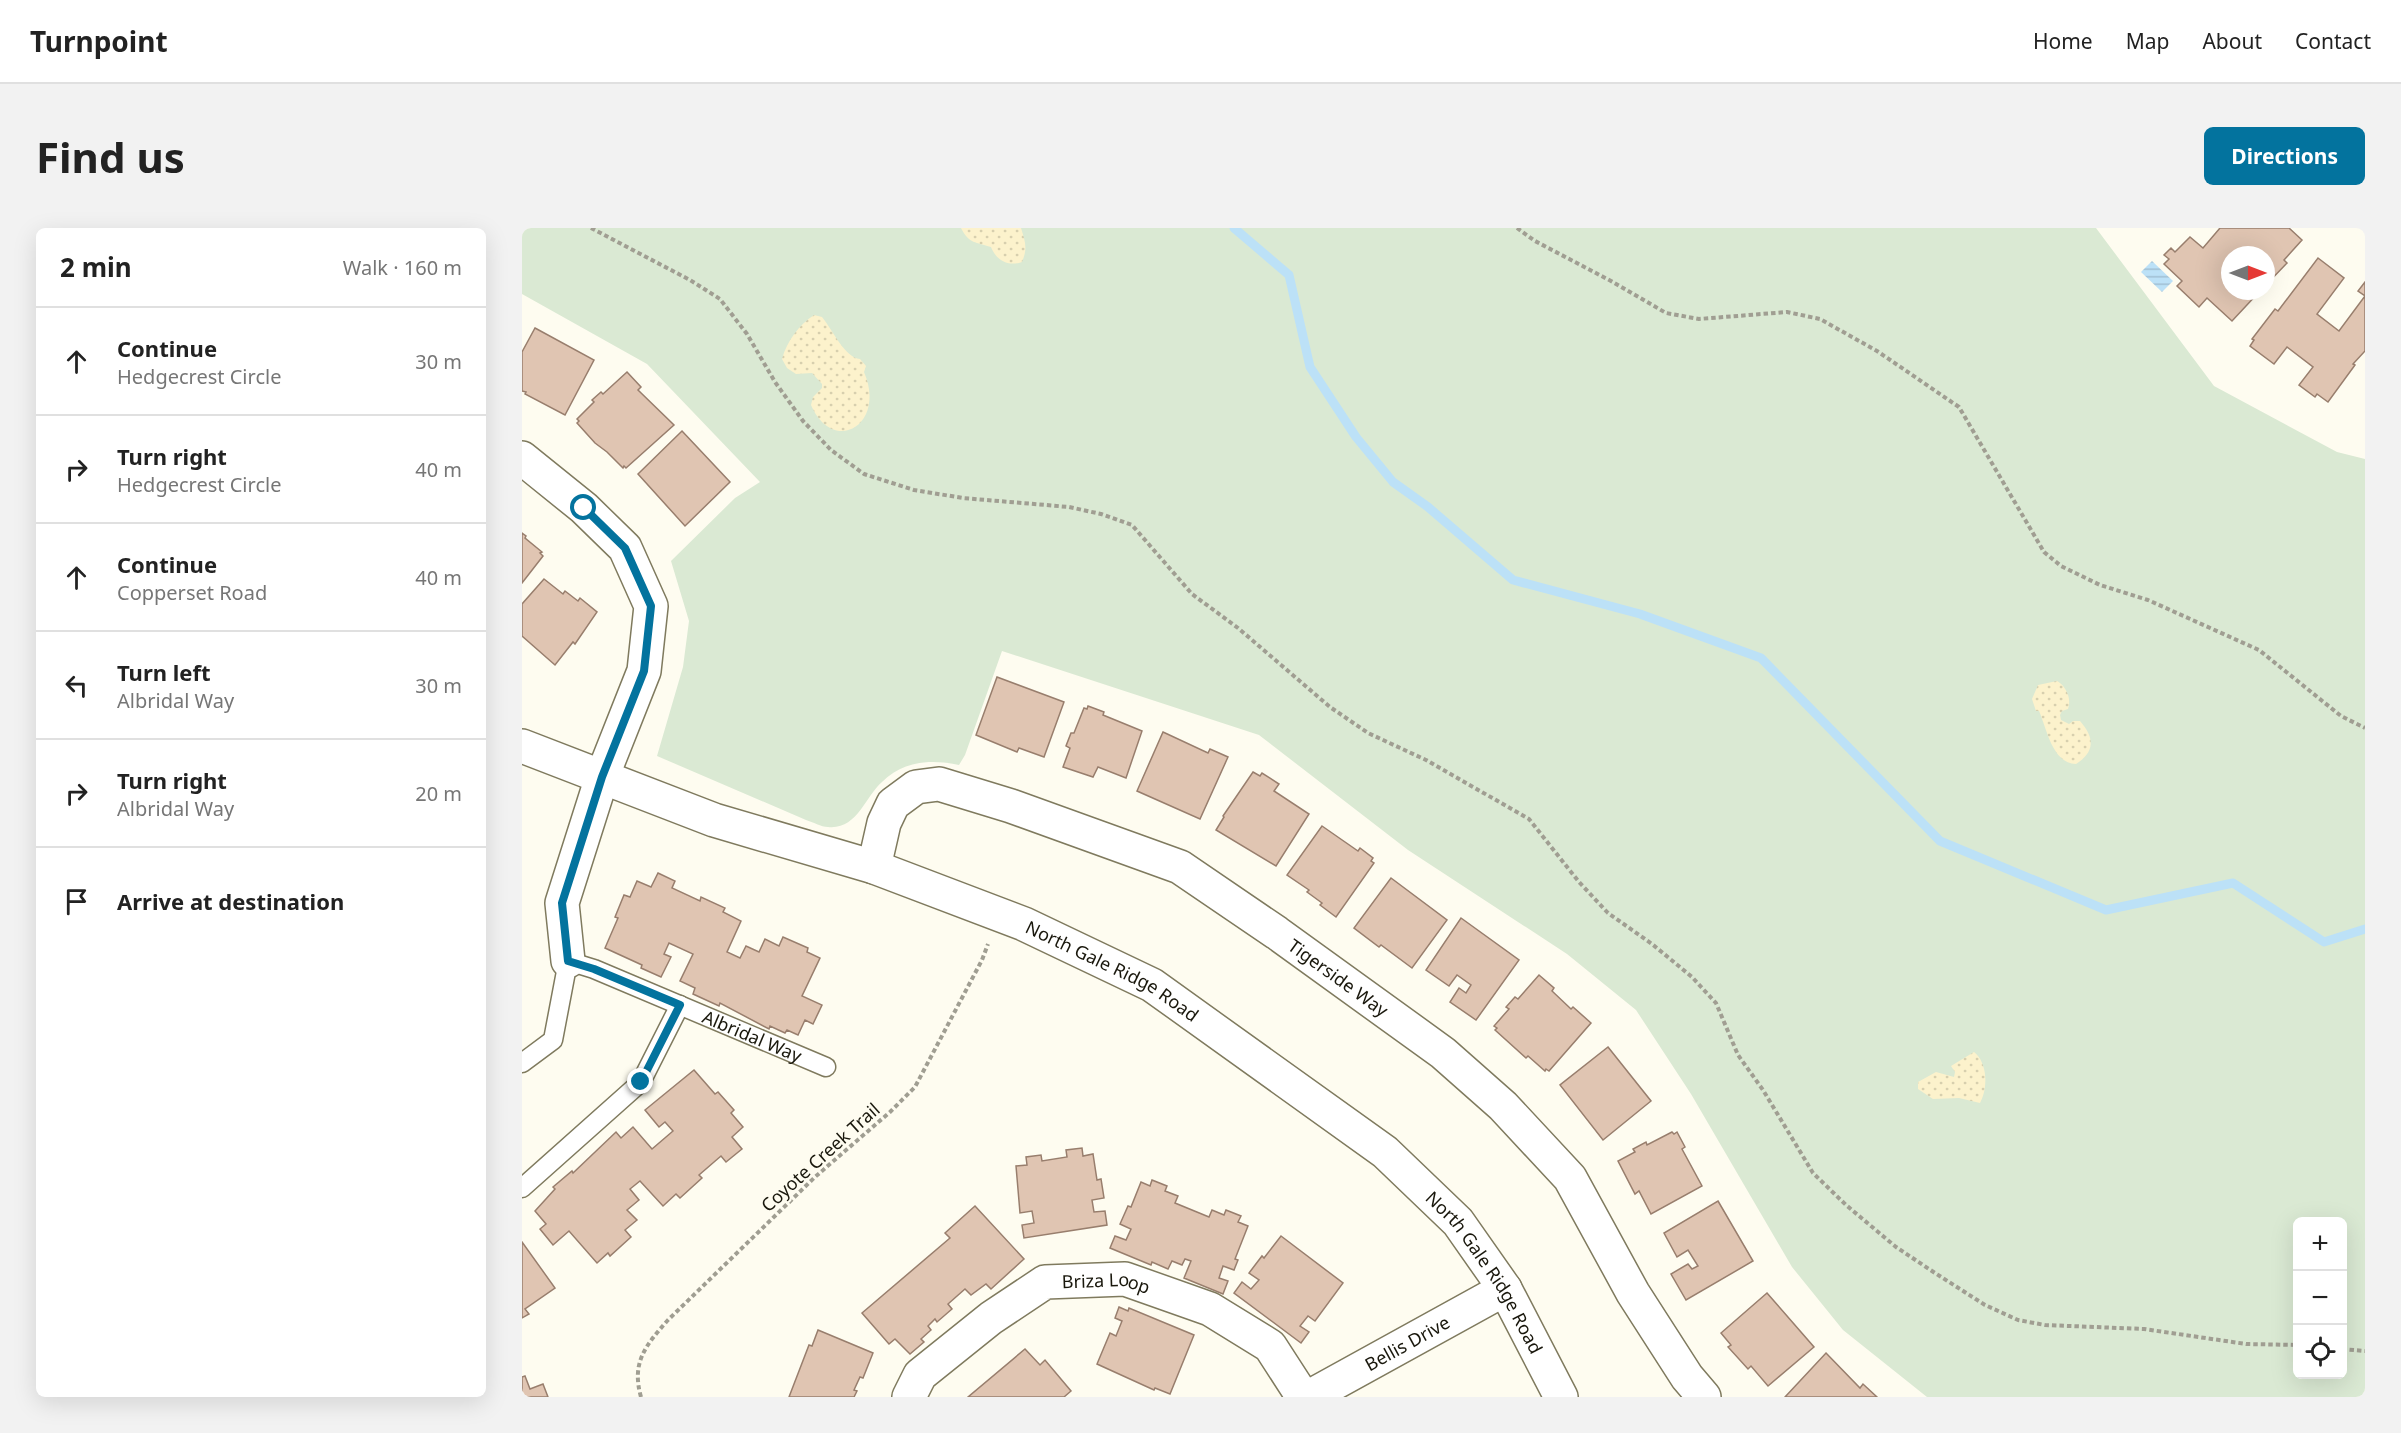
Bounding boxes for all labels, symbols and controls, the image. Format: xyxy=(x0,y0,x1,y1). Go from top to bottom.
text: Turnpoint xyxy=(30,22,168,60)
text: Home xyxy=(2033,27,2093,55)
text: Map xyxy=(2126,27,2169,55)
text: About xyxy=(2202,27,2262,55)
text: Contact xyxy=(2295,27,2371,55)
button: Directions xyxy=(2204,127,2365,185)
text: Find us xyxy=(36,128,185,185)
north arrow xyxy=(2221,246,2275,300)
text: 2 min xyxy=(60,249,132,285)
text: Walk · 160 m xyxy=(343,254,462,281)
text: Continue xyxy=(117,333,217,363)
icon: ahead xyxy=(60,345,93,378)
text: 30 m xyxy=(415,348,462,375)
text: Hedgecrest Circle xyxy=(117,363,281,390)
text: Turn right xyxy=(117,441,227,471)
icon: right xyxy=(60,453,93,486)
text: 40 m xyxy=(415,456,462,483)
text: Hedgecrest Circle xyxy=(117,471,281,498)
route start xyxy=(570,494,596,520)
text: Continue xyxy=(117,549,217,579)
icon: ahead xyxy=(60,561,93,594)
text: 40 m xyxy=(415,564,462,591)
text: Copperset Road xyxy=(117,579,267,606)
text: Turn left xyxy=(117,657,211,687)
icon: left xyxy=(60,669,93,702)
text: 30 m xyxy=(415,672,462,699)
text: Albridal Way xyxy=(117,687,234,714)
text: Turn right xyxy=(117,765,227,795)
icon: right xyxy=(60,777,93,810)
text: 20 m xyxy=(415,780,462,807)
text: Albridal Way xyxy=(117,795,234,822)
icon: arrive xyxy=(60,885,93,918)
text: Arrive at destination xyxy=(117,886,344,916)
street label: North Gale Ridge Road xyxy=(1022,915,1204,1027)
street label: Tigerside Way xyxy=(1283,933,1394,1022)
street label: Albridal Way xyxy=(699,1004,806,1068)
route end xyxy=(627,1068,653,1094)
street label: Coyote Creek Trail xyxy=(756,1097,884,1217)
street label: North Gale Ridge Road xyxy=(1421,1186,1548,1358)
map controls xyxy=(2293,1217,2347,1379)
button: + xyxy=(2293,1217,2347,1271)
street label: Briza Loop xyxy=(1061,1267,1154,1299)
button: − xyxy=(2293,1271,2347,1325)
street label: Bellis Drive xyxy=(1360,1310,1454,1376)
button: locate xyxy=(2293,1325,2347,1379)

